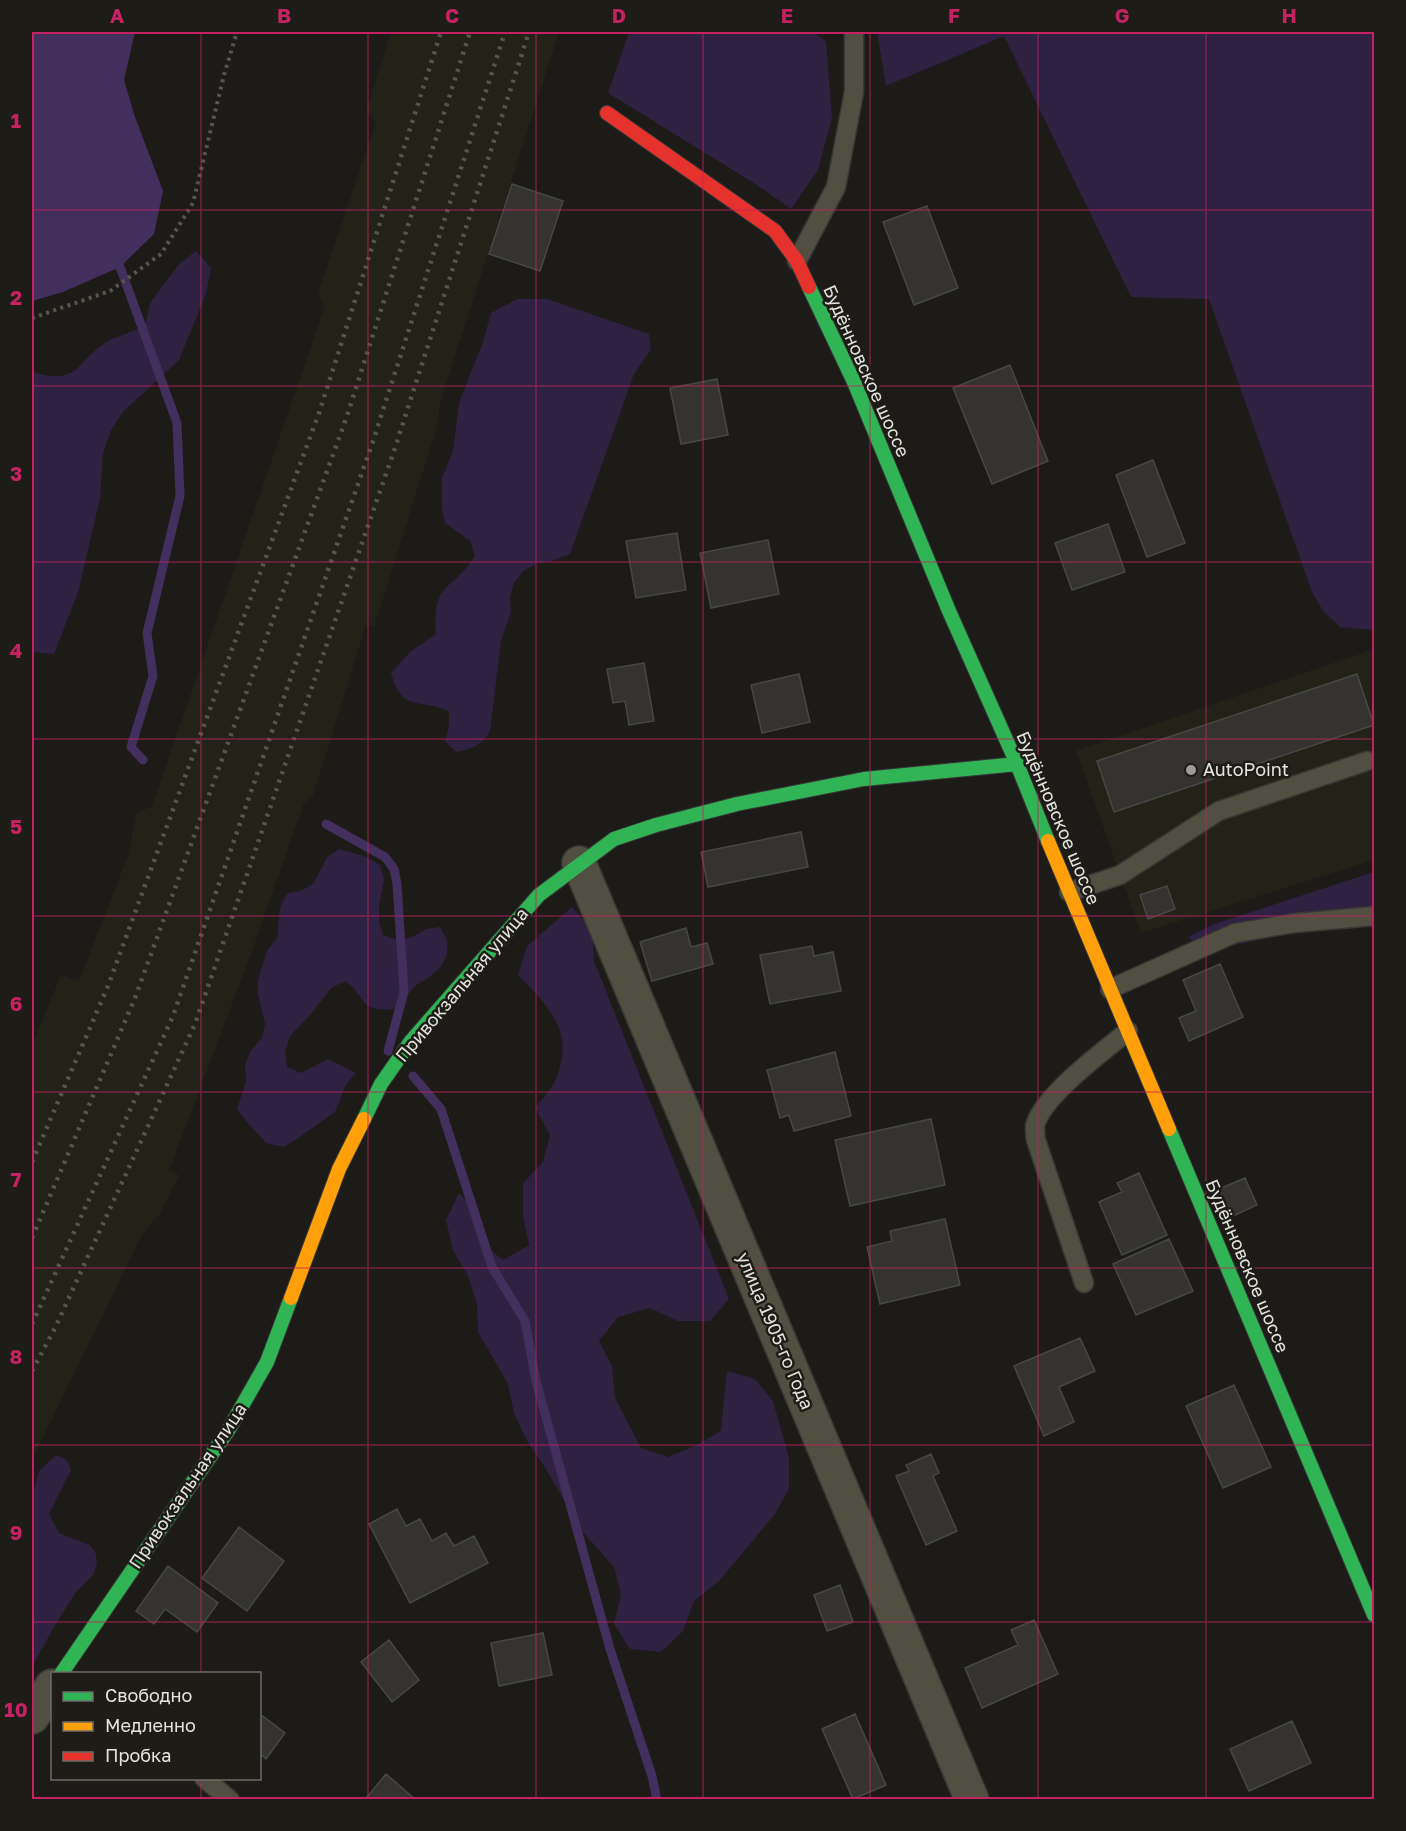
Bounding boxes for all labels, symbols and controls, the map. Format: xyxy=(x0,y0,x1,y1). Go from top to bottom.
text: A xyxy=(110,3,124,27)
text: B xyxy=(277,3,291,27)
text: C xyxy=(445,3,459,27)
text: D xyxy=(612,3,626,27)
text: E xyxy=(781,3,793,27)
text: F xyxy=(948,3,960,27)
text: G xyxy=(1115,3,1129,27)
text: H xyxy=(1281,3,1297,27)
text: 1 xyxy=(11,108,21,132)
street label: Будённовское шоссе xyxy=(819,281,915,460)
text: 2 xyxy=(10,285,22,309)
text: 3 xyxy=(10,461,22,485)
text: 4 xyxy=(10,638,22,662)
street label: Будённовское шоссе xyxy=(1012,728,1105,908)
place label: AutoPoint xyxy=(1203,758,1289,780)
marker: AutoPoint xyxy=(1184,763,1198,777)
text: 5 xyxy=(10,814,22,838)
street label: Привокзальная улица xyxy=(390,903,532,1066)
text: 6 xyxy=(10,991,22,1015)
text: 7 xyxy=(11,1167,22,1191)
street label: Будённовское шоссе xyxy=(1201,1176,1294,1356)
street label: улица 1905-го Года xyxy=(733,1249,819,1413)
text: 8 xyxy=(10,1344,22,1368)
street label: Привокзальная улица xyxy=(124,1398,251,1572)
text: 9 xyxy=(10,1520,22,1544)
legend xyxy=(51,1672,261,1780)
text: Свободно xyxy=(105,1684,192,1706)
text: 10 xyxy=(4,1697,28,1721)
text: Медленно xyxy=(105,1714,196,1736)
text: Пробка xyxy=(105,1744,171,1766)

